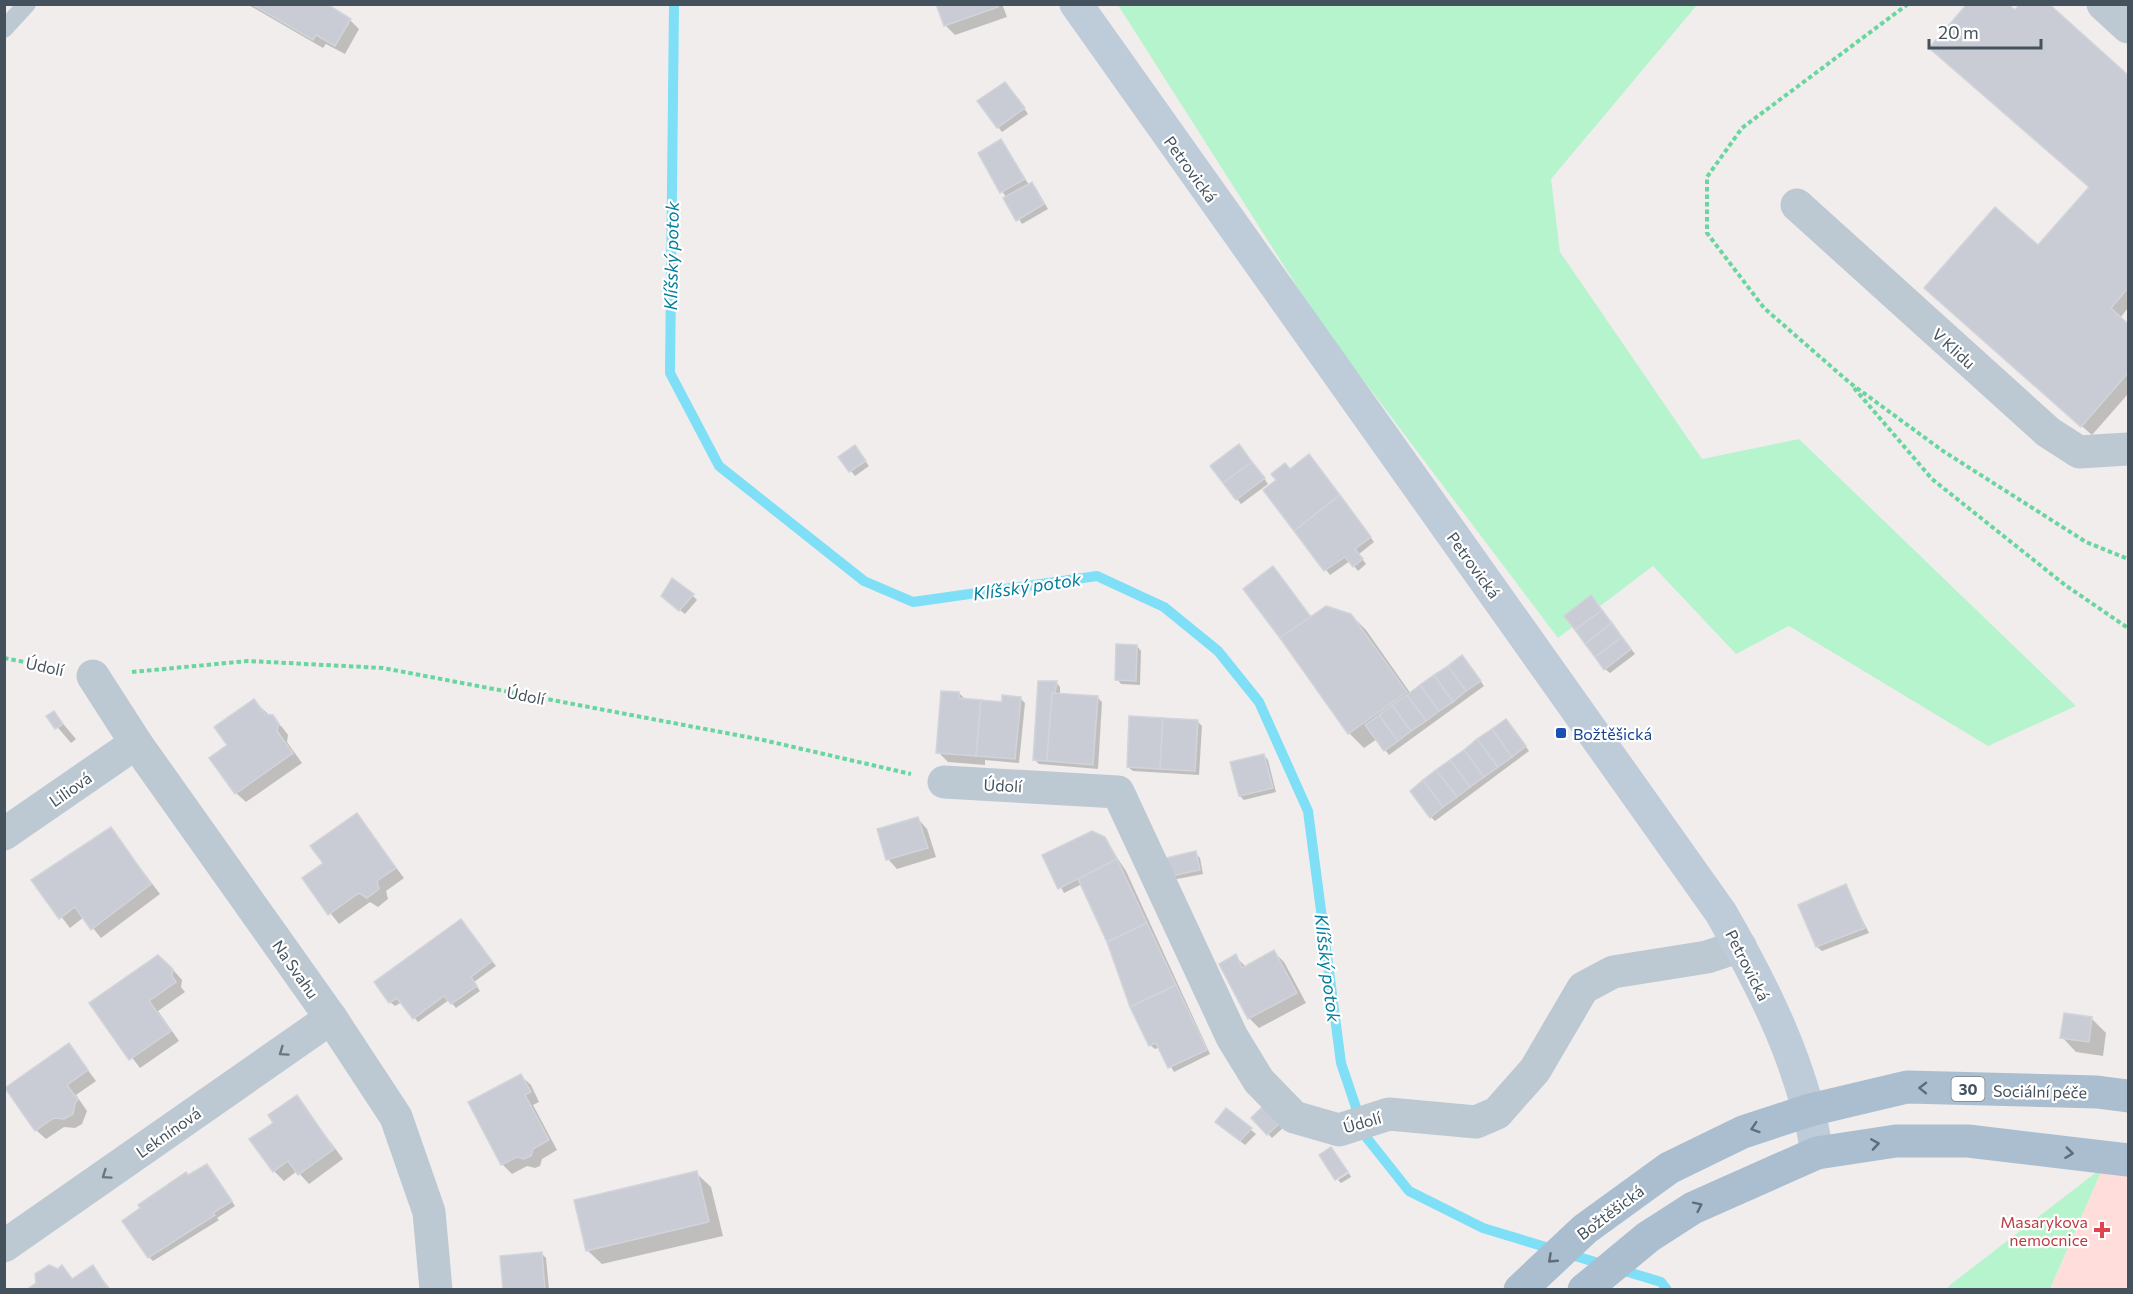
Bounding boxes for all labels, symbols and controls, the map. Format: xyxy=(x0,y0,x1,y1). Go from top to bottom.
scale bar xyxy=(1929,12,2042,50)
text: 20 m xyxy=(1938,21,1979,43)
street label: Petrovická xyxy=(1161,132,1221,206)
water label: Klíšský potok xyxy=(659,200,683,311)
street label: V Klidu xyxy=(1929,324,1979,372)
street label: Petrovická xyxy=(1444,528,1504,602)
water label: Klíšský potok xyxy=(971,567,1084,604)
street label: Údolí xyxy=(24,653,67,679)
street label: Údolí xyxy=(505,682,548,708)
place label: Božtěšická xyxy=(1573,724,1652,743)
marker: Božtěšická xyxy=(1554,726,1568,740)
street label: Liliová xyxy=(45,768,95,810)
street label: Údolí xyxy=(983,775,1024,796)
water label: Klíšský potok xyxy=(1310,913,1346,1025)
street label: Petrovická xyxy=(1722,926,1774,1004)
street label: Na Svahu xyxy=(269,936,323,1002)
one-way arrow xyxy=(278,1045,289,1056)
road number: 30 xyxy=(1952,1077,1984,1101)
street label: Sociální péče xyxy=(1993,1081,2087,1101)
one-way arrow xyxy=(1919,1082,1928,1094)
street label: Leknínová xyxy=(132,1103,204,1161)
street label: Údolí xyxy=(1341,1107,1384,1136)
one-way arrow xyxy=(1750,1121,1761,1133)
one-way arrow xyxy=(1869,1138,1879,1151)
one-way arrow xyxy=(2064,1146,2073,1159)
one-way arrow xyxy=(101,1168,112,1179)
street label: Božtěšická xyxy=(1573,1181,1647,1243)
one-way arrow xyxy=(1691,1202,1702,1214)
place label: Masarykova nemocnice xyxy=(2000,1212,2088,1249)
marker: Masarykova nemocnice xyxy=(2093,1221,2111,1239)
one-way arrow xyxy=(1549,1252,1559,1263)

